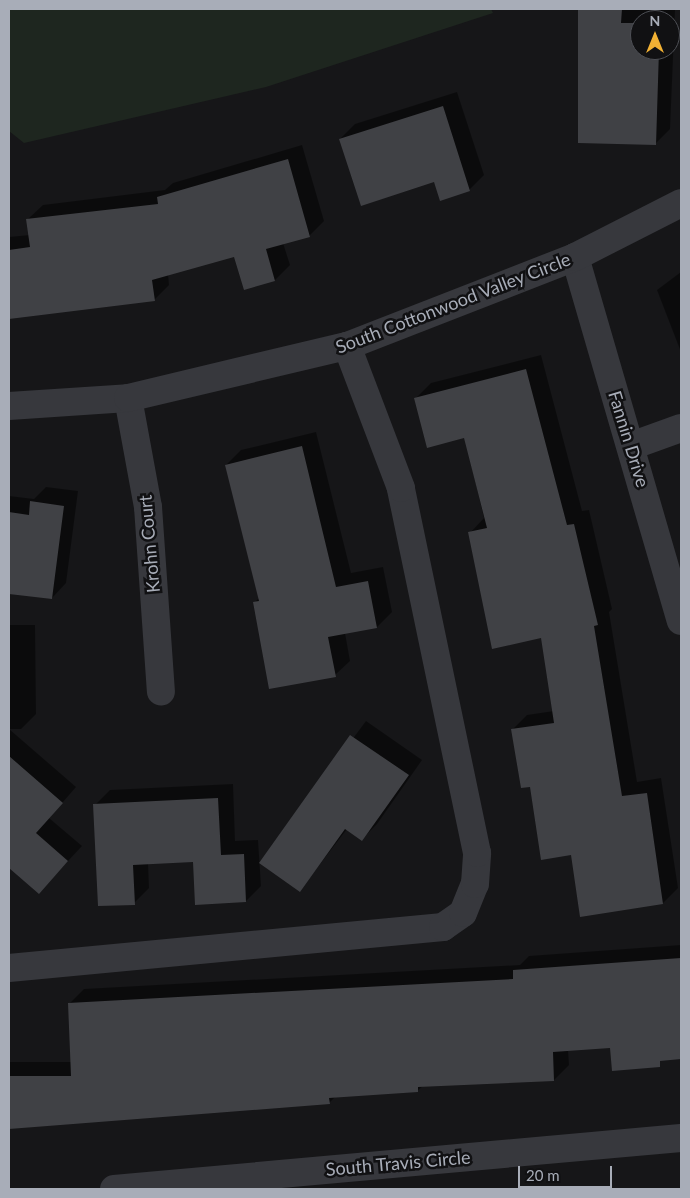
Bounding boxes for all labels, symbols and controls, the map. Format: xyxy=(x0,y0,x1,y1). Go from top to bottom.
north arrow xyxy=(630,10,680,60)
text: N xyxy=(650,12,660,29)
street label: South Cottonwood Valley Circle xyxy=(332,248,574,358)
street label: Fannin Drive xyxy=(604,388,654,490)
street label: Krohn Court xyxy=(134,494,164,594)
street label: South Travis Circle xyxy=(324,1146,472,1180)
scale bar xyxy=(520,1156,614,1188)
text: 20 m xyxy=(526,1166,560,1184)

